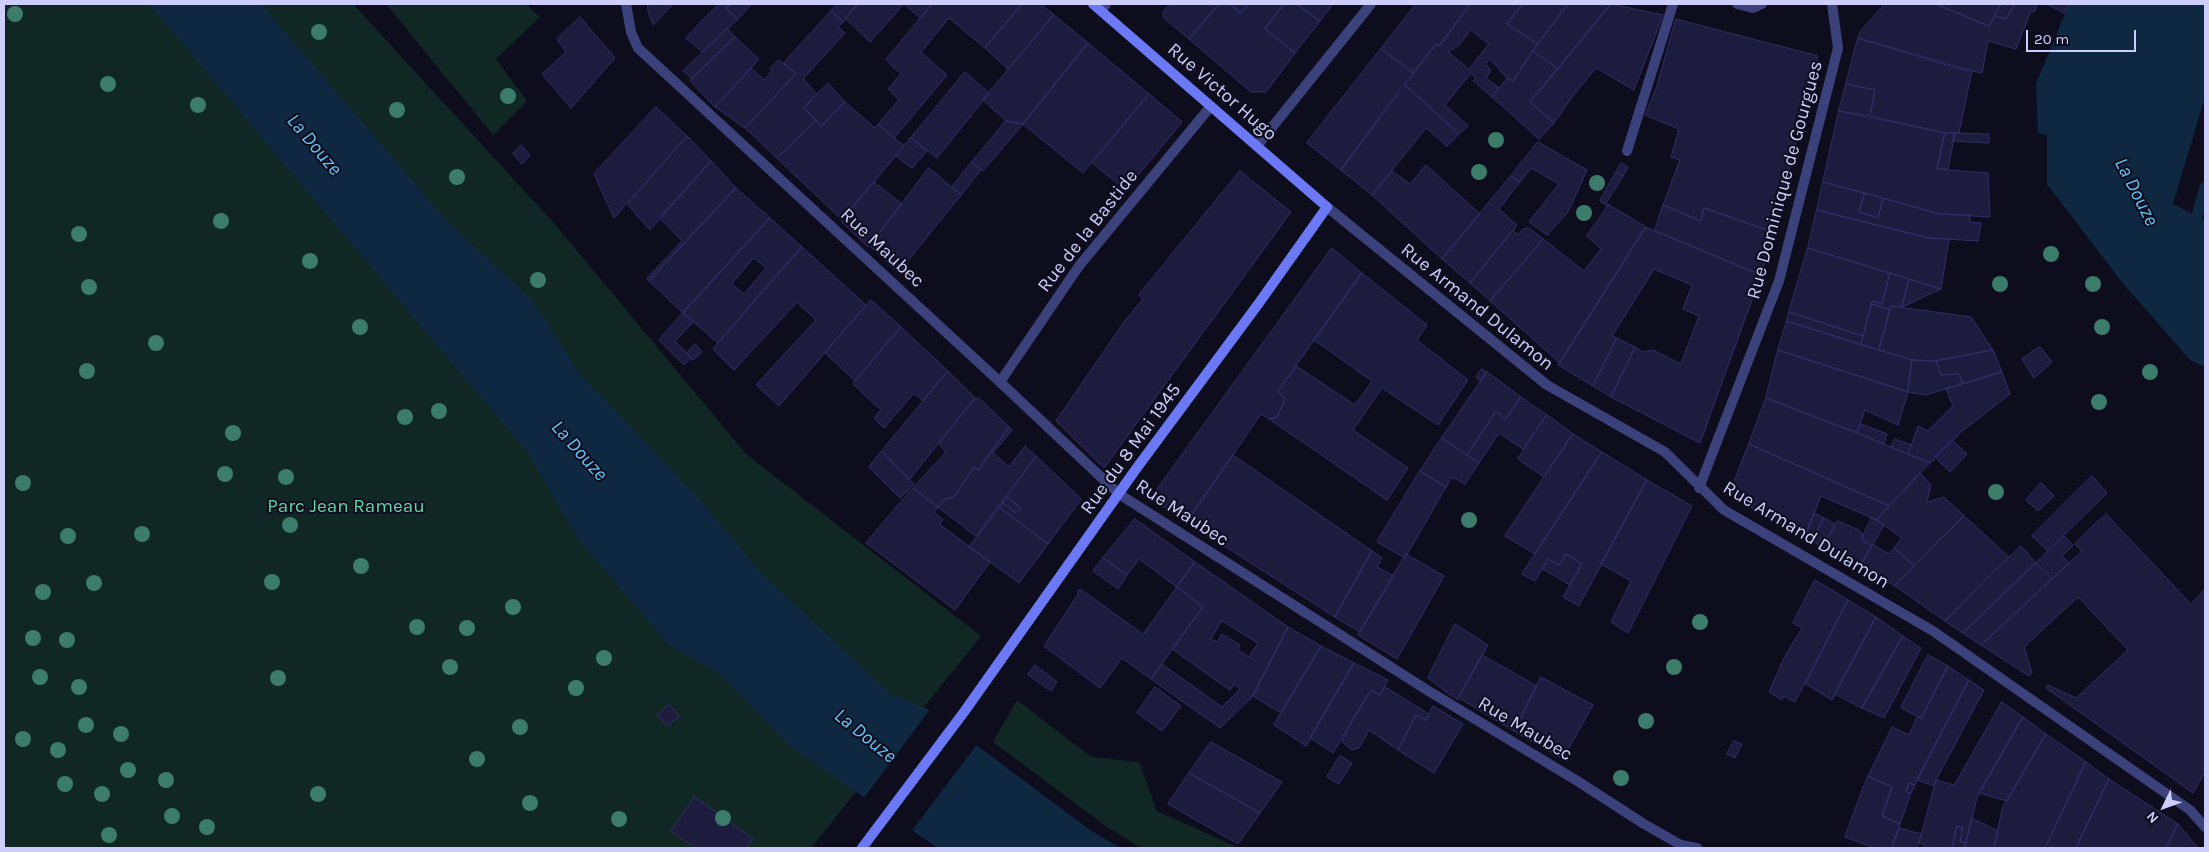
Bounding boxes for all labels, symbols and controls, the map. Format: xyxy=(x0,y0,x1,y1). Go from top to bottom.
scale bar xyxy=(2029,20,2139,52)
text: 20 m xyxy=(2034,30,2069,48)
street label: Rue Victor Hugo xyxy=(1163,38,1281,146)
street label: Rue Dominique de Gourgues xyxy=(1742,58,1828,302)
water label: La Douze xyxy=(281,109,347,181)
water label: La Douze xyxy=(2109,154,2163,230)
street label: Rue de la Bastide xyxy=(1033,165,1143,297)
street label: Rue Maubec xyxy=(835,203,929,293)
street label: Rue Armand Dulamon xyxy=(1396,238,1558,376)
street label: Rue du 8 Mai 1945 xyxy=(1076,379,1186,519)
water label: La Douze xyxy=(546,416,612,486)
street label: Rue Maubec xyxy=(1131,474,1233,552)
street label: Rue Armand Dulamon xyxy=(1719,476,1893,594)
park label: Parc Jean Rameau xyxy=(267,496,425,518)
street label: Rue Maubec xyxy=(1474,692,1576,766)
water label: La Douze xyxy=(829,704,901,768)
north arrow xyxy=(2139,782,2189,832)
text: N xyxy=(2143,808,2162,827)

